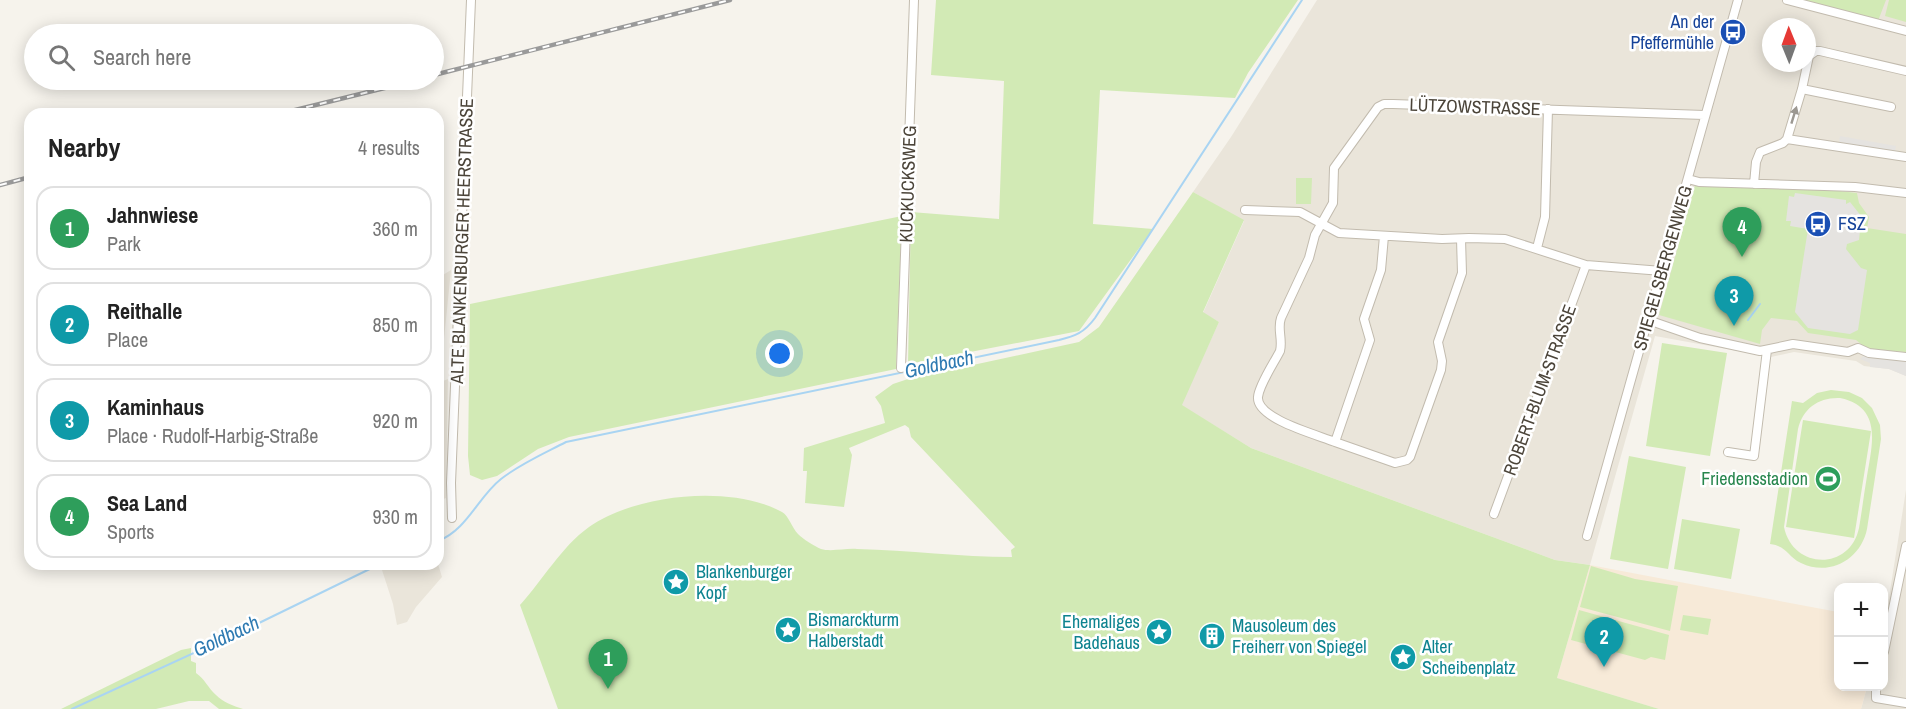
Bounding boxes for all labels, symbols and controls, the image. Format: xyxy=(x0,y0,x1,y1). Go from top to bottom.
place label: An der Pfeffermühle xyxy=(1631,9,1714,55)
bus stop icon: An der Pfeffermühle xyxy=(1718,17,1748,47)
north arrow xyxy=(1762,18,1816,72)
search box xyxy=(24,24,444,90)
icon: search xyxy=(45,41,78,74)
text: Search here xyxy=(93,42,191,72)
street label: LÜTZOWSTRASSE xyxy=(1409,92,1541,121)
street label: ALTE BLANKENBURGER HEERSTRASSE xyxy=(444,98,479,385)
one-way arrow xyxy=(1790,106,1799,124)
street label: KUCKUCKSWEG xyxy=(893,125,922,243)
text: Nearby xyxy=(48,130,120,165)
text: 4 results xyxy=(358,134,420,161)
street label: SPIEGELSBERGENWEG xyxy=(1627,182,1698,353)
text: Jahnwiese xyxy=(107,200,198,230)
pin: 4 xyxy=(1722,208,1762,257)
bus stop icon: FSZ xyxy=(1803,209,1833,239)
place label: FSZ xyxy=(1838,211,1866,236)
text: 1 xyxy=(65,215,74,242)
text: 360 m xyxy=(372,215,418,242)
text: Park xyxy=(107,230,141,257)
pin: 3 xyxy=(1714,276,1754,326)
text: Reithalle xyxy=(107,296,182,326)
street label: ROBERT-BLUM-STRASSE xyxy=(1497,301,1582,479)
text: 2 xyxy=(65,311,74,338)
text: 850 m xyxy=(372,311,418,338)
text: Place xyxy=(107,326,148,353)
your location xyxy=(765,339,794,368)
water label: Goldbach xyxy=(902,343,976,384)
text: Kaminhaus xyxy=(107,392,204,422)
text: 3 xyxy=(65,407,74,434)
text: 920 m xyxy=(372,407,418,434)
text: Place · Rudolf-Harbig-Straße xyxy=(107,422,318,449)
sports icon: Friedensstadion xyxy=(1813,464,1843,494)
place label: Friedensstadion xyxy=(1701,466,1808,491)
text: Sea Land xyxy=(107,488,187,518)
text: 4 xyxy=(65,503,74,530)
text: 930 m xyxy=(372,503,418,530)
text: Sports xyxy=(107,518,154,545)
place label: Blankenburger Kopf xyxy=(696,559,792,605)
place icon: Blankenburger Kopf xyxy=(661,567,691,597)
map controls xyxy=(1834,583,1888,691)
button: + xyxy=(1834,583,1888,637)
place label: Bismarckturm Halberstadt xyxy=(808,607,899,653)
water label: Goldbach xyxy=(188,608,263,663)
place label: Ehemaliges Badehaus xyxy=(1062,609,1140,655)
place label: Mausoleum des Freiherr von Spiegel xyxy=(1232,613,1367,659)
place icon: Bismarckturm Halberstadt xyxy=(773,615,803,645)
place icon: Ehemaliges Badehaus xyxy=(1144,617,1174,647)
pin: 2 xyxy=(1584,618,1624,667)
building icon: Mausoleum des Freiherr von Spiegel xyxy=(1197,621,1227,651)
place label: Alter Scheibenplatz xyxy=(1421,634,1516,680)
button: − xyxy=(1834,637,1888,691)
pin: 1 xyxy=(588,640,628,689)
place icon: Alter Scheibenplatz xyxy=(1388,642,1418,672)

